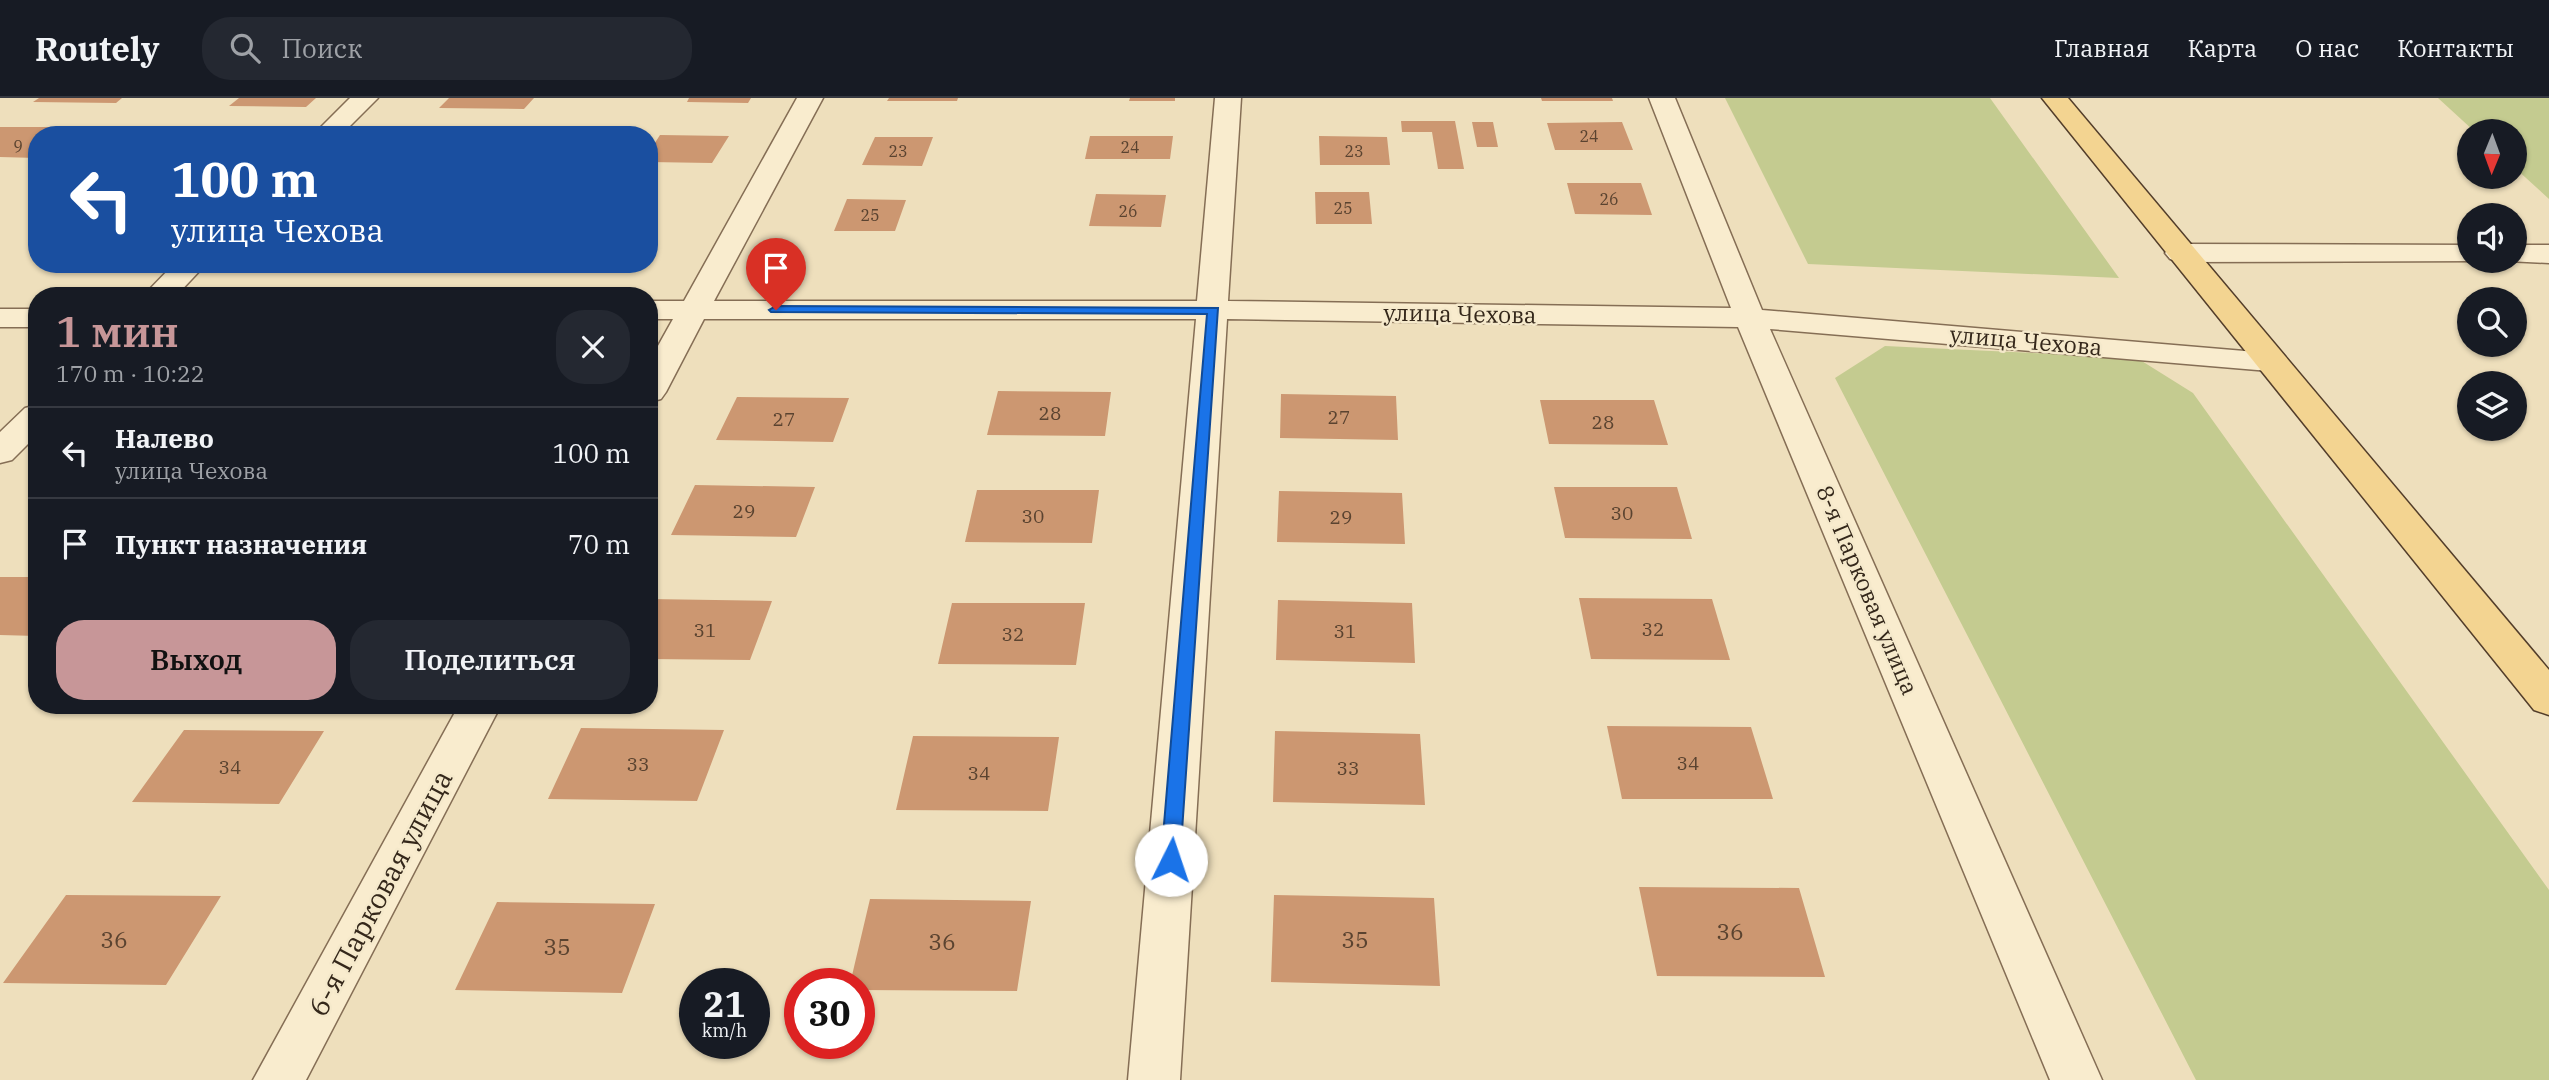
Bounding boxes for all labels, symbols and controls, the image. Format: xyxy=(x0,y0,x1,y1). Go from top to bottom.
search box xyxy=(202,17,692,80)
text: Routely xyxy=(35,27,160,70)
icon: search xyxy=(226,29,264,67)
text: Поиск xyxy=(282,31,362,65)
text: Главная xyxy=(2054,32,2150,64)
text: Карта xyxy=(2188,32,2257,64)
text: О нас xyxy=(2295,32,2359,64)
text: Контакты xyxy=(2397,32,2514,64)
north arrow xyxy=(2457,119,2527,189)
map controls xyxy=(2457,119,2527,441)
house number: 24 xyxy=(1579,126,1599,146)
house number: 9 xyxy=(13,136,23,156)
house number: 24 xyxy=(1120,137,1140,157)
house number: 23 xyxy=(888,141,908,161)
house number: 23 xyxy=(1344,141,1364,161)
text: 100 m xyxy=(171,147,318,210)
icon: left xyxy=(56,154,147,245)
house number: 26 xyxy=(1599,189,1619,209)
house number: 25 xyxy=(1333,198,1353,218)
house number: 26 xyxy=(1118,201,1138,221)
button: sound xyxy=(2457,203,2527,273)
house number: 25 xyxy=(860,205,880,225)
text: улица Чехова xyxy=(171,209,384,251)
pin xyxy=(746,238,806,310)
icon: arrive xyxy=(757,249,795,287)
button: search xyxy=(2457,287,2527,357)
street label: улица Чехова xyxy=(1383,297,1537,329)
text: 1 мин xyxy=(56,304,179,359)
button: close xyxy=(556,310,630,384)
street label: улица Чехова xyxy=(1949,318,2104,362)
text: 170 m · 10:22 xyxy=(56,358,205,388)
button: layers xyxy=(2457,371,2527,441)
house number: 28 xyxy=(1039,401,1061,425)
house number: 27 xyxy=(1328,405,1350,429)
house number: 27 xyxy=(773,407,795,431)
house number: 28 xyxy=(1592,410,1614,434)
text: Налево xyxy=(115,421,214,455)
icon: left xyxy=(56,434,94,472)
text: 100 m xyxy=(552,436,630,470)
text: улица Чехова xyxy=(115,455,268,485)
street label: 8-я Парковая улица xyxy=(1810,480,1926,699)
house number: 29 xyxy=(733,499,755,523)
house number: 30 xyxy=(1611,501,1633,525)
house number: 30 xyxy=(1022,504,1044,528)
house number: 29 xyxy=(1330,505,1352,529)
icon: arrive xyxy=(56,525,94,563)
text: Пункт назначения xyxy=(115,527,367,561)
text: 70 m xyxy=(568,527,630,561)
house number: 32 xyxy=(1642,617,1664,641)
house number: 31 xyxy=(694,618,716,642)
house number: 31 xyxy=(1334,619,1356,643)
button: Выход xyxy=(56,620,336,700)
button: Поделиться xyxy=(350,620,630,700)
house number: 32 xyxy=(1002,622,1024,646)
house number: 34 xyxy=(1677,751,1699,775)
house number: 33 xyxy=(627,752,649,776)
house number: 34 xyxy=(219,755,241,779)
house number: 33 xyxy=(1337,756,1359,780)
house number: 34 xyxy=(968,761,990,785)
street label: 6-я Парковая улица xyxy=(299,763,460,1022)
position arrow xyxy=(1134,823,1208,897)
house number: 36 xyxy=(1716,916,1744,946)
house number: 36 xyxy=(100,924,128,954)
house number: 35 xyxy=(1341,924,1369,954)
house number: 36 xyxy=(928,926,956,956)
house number: 35 xyxy=(543,931,571,961)
speed limit sign: 30 xyxy=(784,968,875,1059)
text: 21 xyxy=(703,981,746,1027)
text: km/h xyxy=(702,1019,747,1042)

